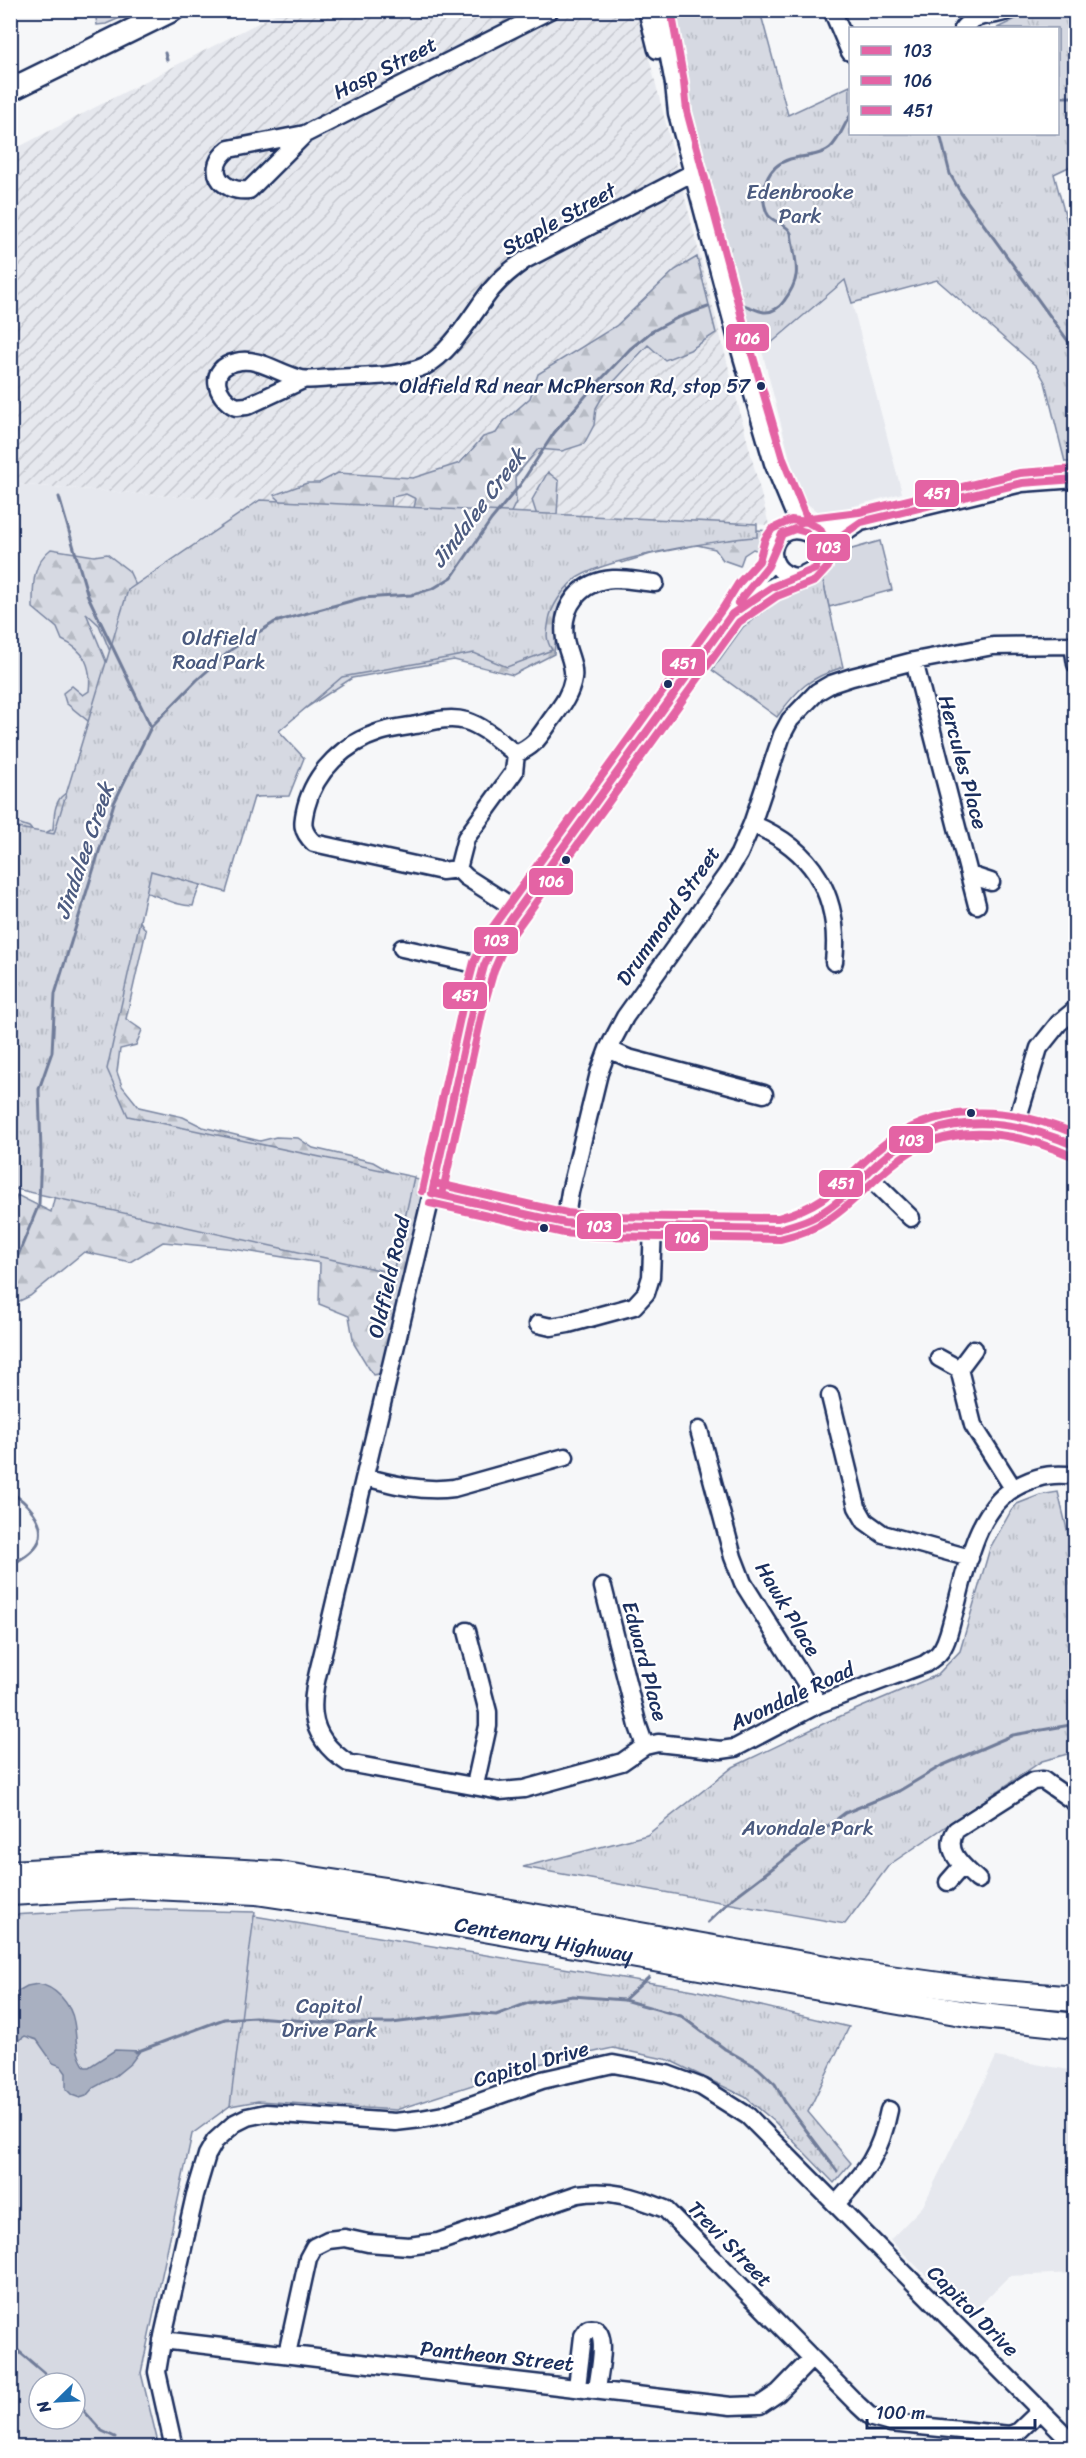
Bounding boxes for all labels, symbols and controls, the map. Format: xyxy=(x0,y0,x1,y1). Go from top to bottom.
street label: Hasp Street xyxy=(326,25,444,111)
legend xyxy=(849,27,1059,135)
text: 103 xyxy=(903,35,932,67)
text: 106 xyxy=(903,65,932,97)
text: 451 xyxy=(903,95,933,127)
street label: Staple Street xyxy=(494,171,625,266)
park label: Edenbrooke Park xyxy=(746,173,854,235)
line badge: 106 xyxy=(725,323,770,352)
text: 106 xyxy=(734,324,760,353)
place label: Oldfield Rd near McPherson Rd, stop 57 xyxy=(399,369,752,404)
marker: Oldfield Rd near McPherson Rd, stop 57 xyxy=(755,380,767,392)
water label: Jindalee Creek xyxy=(420,437,538,576)
line badge: 451 xyxy=(914,479,960,508)
text: 451 xyxy=(923,479,950,508)
line badge: 103 xyxy=(806,533,851,562)
text: 103 xyxy=(815,533,841,562)
park label: Oldfield Road Park xyxy=(172,619,266,681)
line badge: 451 xyxy=(661,648,706,677)
text: 451 xyxy=(669,649,696,678)
unlabelled marker xyxy=(662,678,674,690)
street label: Hercules Place xyxy=(927,691,999,834)
water label: Jindalee Creek xyxy=(43,775,126,924)
street label: Drummond Street xyxy=(605,838,731,994)
unlabelled marker xyxy=(560,854,572,866)
line badge: 106 xyxy=(528,867,574,896)
text: 106 xyxy=(538,867,564,896)
line badge: 103 xyxy=(473,926,519,955)
text: 103 xyxy=(483,926,509,955)
line badge: 451 xyxy=(442,981,488,1010)
text: 451 xyxy=(451,981,478,1010)
unlabelled marker xyxy=(965,1107,977,1119)
line badge: 103 xyxy=(888,1125,934,1154)
text: 103 xyxy=(898,1126,924,1155)
line badge: 451 xyxy=(818,1169,864,1198)
text: 451 xyxy=(827,1169,854,1198)
street label: Oldfield Road xyxy=(356,1210,422,1342)
line badge: 103 xyxy=(576,1212,622,1240)
text: 103 xyxy=(586,1212,612,1241)
unlabelled marker xyxy=(538,1222,550,1234)
line badge: 106 xyxy=(664,1223,709,1252)
text: 106 xyxy=(674,1223,700,1252)
street label: Hawk Place xyxy=(744,1554,832,1664)
street label: Edward Place xyxy=(611,1597,679,1725)
street label: Avondale Road xyxy=(722,1650,862,1742)
park label: Avondale Park xyxy=(741,1809,874,1847)
street label: Centenary Highway xyxy=(452,1905,636,1974)
park label: Capitol Drive Park xyxy=(281,1987,378,2049)
street label: Capitol Drive xyxy=(469,2029,594,2099)
street label: Trevi Street xyxy=(678,2191,782,2297)
street label: Capitol Drive xyxy=(917,2255,1029,2367)
street label: Pantheon Street xyxy=(418,2329,576,2383)
north arrow xyxy=(27,2371,87,2431)
scale bar xyxy=(867,2392,1035,2430)
text: N xyxy=(28,2395,60,2419)
text: 100 m xyxy=(876,2397,925,2429)

